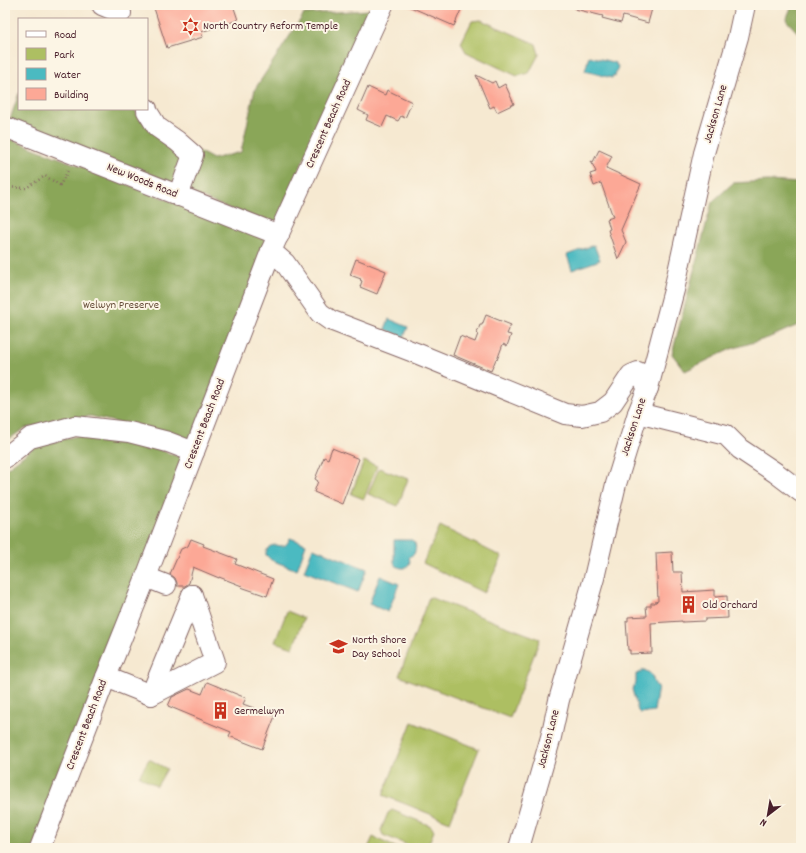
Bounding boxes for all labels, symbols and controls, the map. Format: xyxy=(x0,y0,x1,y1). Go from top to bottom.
synagogue icon: North Country Reform Temple xyxy=(180,16,200,36)
legend xyxy=(18,18,148,110)
place label: North Country Reform Temple xyxy=(203,18,338,35)
text: Road xyxy=(54,27,76,44)
text: Park xyxy=(54,47,75,64)
text: Water xyxy=(54,67,81,84)
street label: Crescent Beach Road xyxy=(302,77,356,171)
street label: Jackson Lane xyxy=(700,83,732,145)
text: Building xyxy=(54,87,89,104)
street label: New Woods Road xyxy=(104,159,180,203)
park label: Welwyn Preserve xyxy=(83,297,159,314)
street label: Crescent Beach Road xyxy=(180,376,230,472)
street label: Jackson Lane xyxy=(617,396,651,458)
building icon: Old Orchard xyxy=(679,595,699,615)
place label: Old Orchard xyxy=(702,597,758,614)
place label: North Shore Day School xyxy=(352,632,406,663)
school or university icon: North Shore Day School xyxy=(329,637,349,657)
street label: Crescent Beach Road xyxy=(62,677,112,773)
building icon: Germelwyn xyxy=(211,701,231,721)
place label: Germelwyn xyxy=(234,703,285,720)
street label: Jackson Lane xyxy=(534,708,564,770)
north arrow xyxy=(748,795,788,835)
text: N xyxy=(757,813,770,830)

